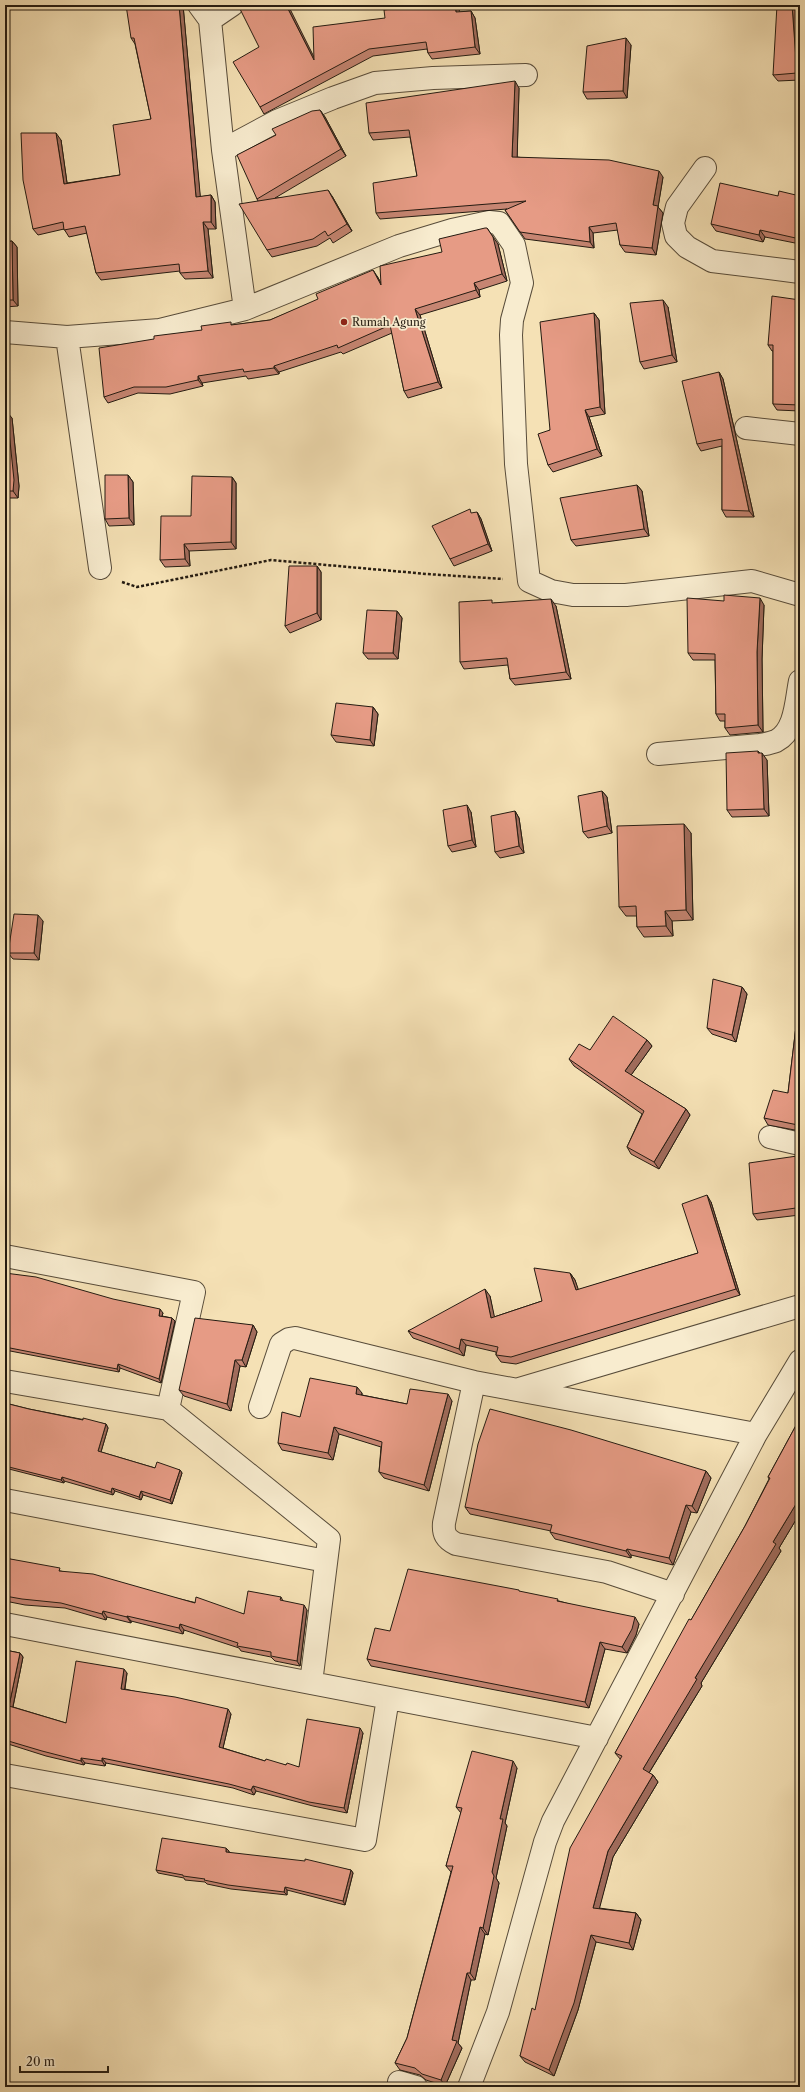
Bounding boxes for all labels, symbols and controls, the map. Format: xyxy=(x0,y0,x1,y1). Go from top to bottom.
place label: Rumah Agung xyxy=(352,315,426,329)
marker: Rumah Agung xyxy=(339,317,349,327)
scale bar xyxy=(20,2048,108,2074)
text: 20 m xyxy=(26,2054,55,2069)

